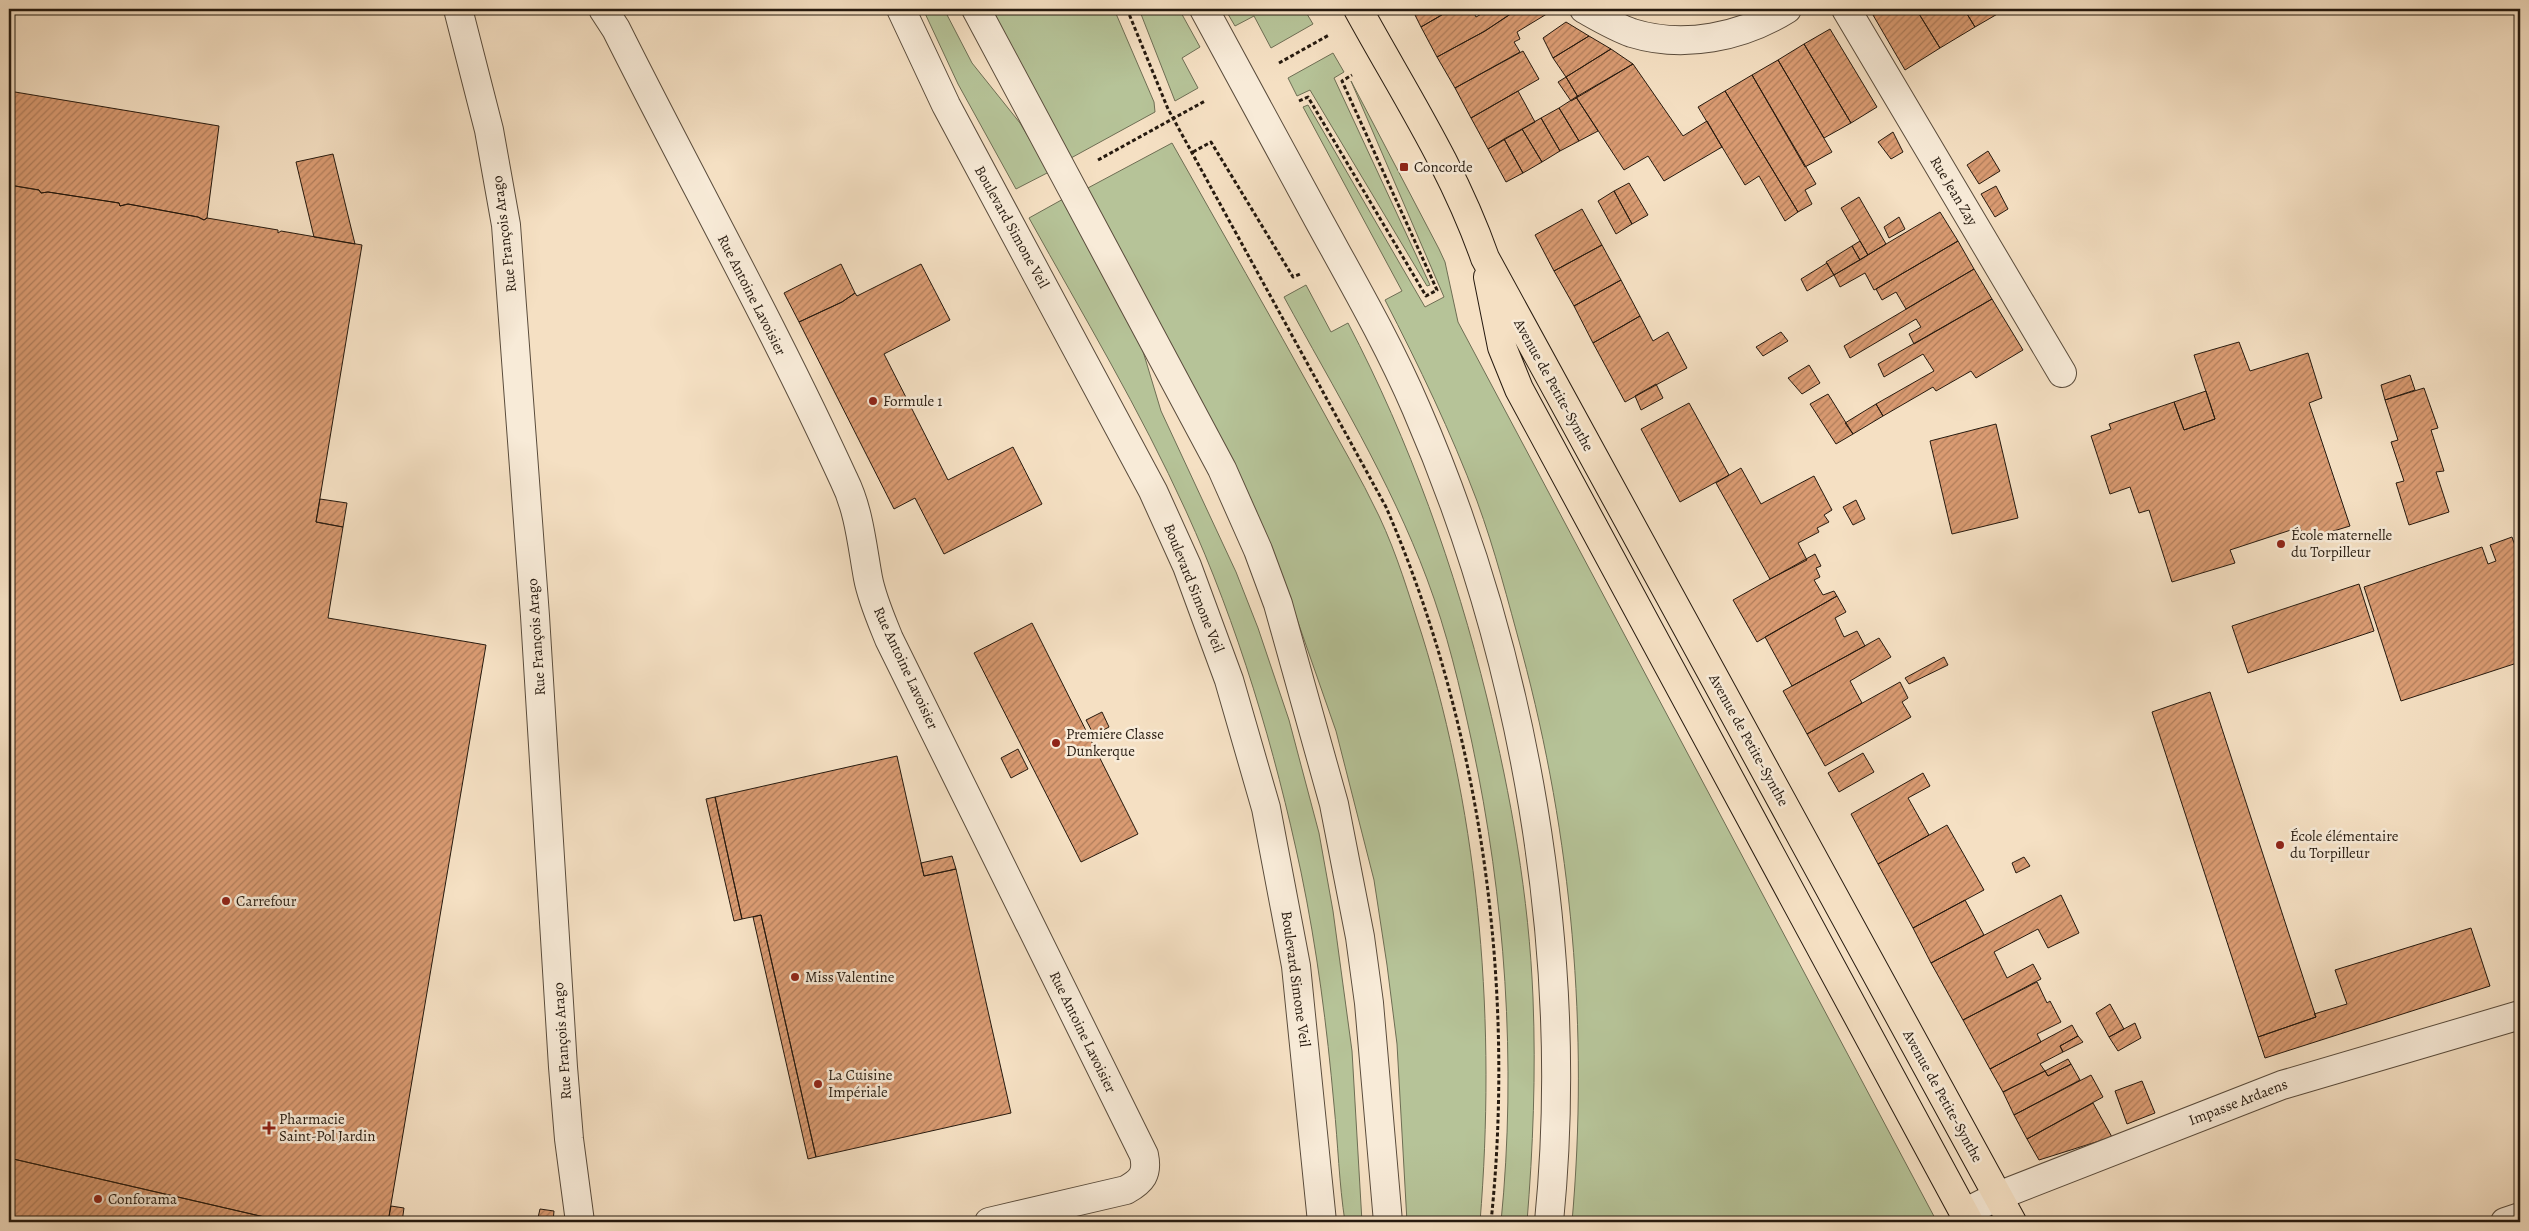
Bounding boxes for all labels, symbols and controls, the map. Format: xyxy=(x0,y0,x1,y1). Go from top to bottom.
street label: Rue Jean Zay xyxy=(1925,153,1983,230)
place label: Concorde xyxy=(1414,157,1473,177)
marker: Concorde xyxy=(1398,161,1410,173)
street label: Boulevard Simone Veil xyxy=(970,162,1054,292)
street label: Rue François Arago xyxy=(487,174,521,294)
street label: Rue Antoine Lavoisier xyxy=(713,231,791,359)
street label: Avenue de Petite-Synthe xyxy=(1509,314,1599,455)
place label: Formule 1 xyxy=(883,391,942,411)
marker: Formule 1 xyxy=(867,395,879,407)
street label: Boulevard Simone Veil xyxy=(1159,521,1229,656)
place label: École maternelle du Torpilleur xyxy=(2291,525,2393,562)
marker: École maternelle du Torpilleur xyxy=(2275,538,2287,550)
street label: Rue François Arago xyxy=(522,578,550,696)
street label: Rue Antoine Lavoisier xyxy=(869,604,943,733)
street label: Avenue de Petite-Synthe xyxy=(1704,669,1794,810)
place label: Premiere Classe Dunkerque xyxy=(1066,724,1164,761)
marker: Premiere Classe Dunkerque xyxy=(1050,737,1062,749)
place label: École élémentaire du Torpilleur xyxy=(2290,826,2399,863)
marker: École élémentaire du Torpilleur xyxy=(2274,839,2286,851)
place label: Carrefour xyxy=(236,891,297,911)
marker: Carrefour xyxy=(220,895,232,907)
street label: Boulevard Simone Veil xyxy=(1277,910,1316,1049)
place label: Miss Valentine xyxy=(805,967,895,987)
street label: Rue Antoine Lavoisier xyxy=(1045,968,1121,1096)
marker: Miss Valentine xyxy=(789,971,801,983)
street label: Rue François Arago xyxy=(548,982,576,1100)
street label: Avenue de Petite-Synthe xyxy=(1898,1025,1988,1166)
place label: La Cuisine Impériale xyxy=(828,1065,893,1102)
street label: Impasse Ardaens xyxy=(2186,1074,2290,1130)
marker: La Cuisine Impériale xyxy=(812,1078,824,1090)
place label: Pharmacie Saint-Pol Jardin xyxy=(279,1109,376,1146)
marker: Pharmacie Saint-Pol Jardin xyxy=(263,1122,275,1134)
place label: Conforama xyxy=(108,1189,177,1209)
marker: Conforama xyxy=(92,1193,104,1205)

